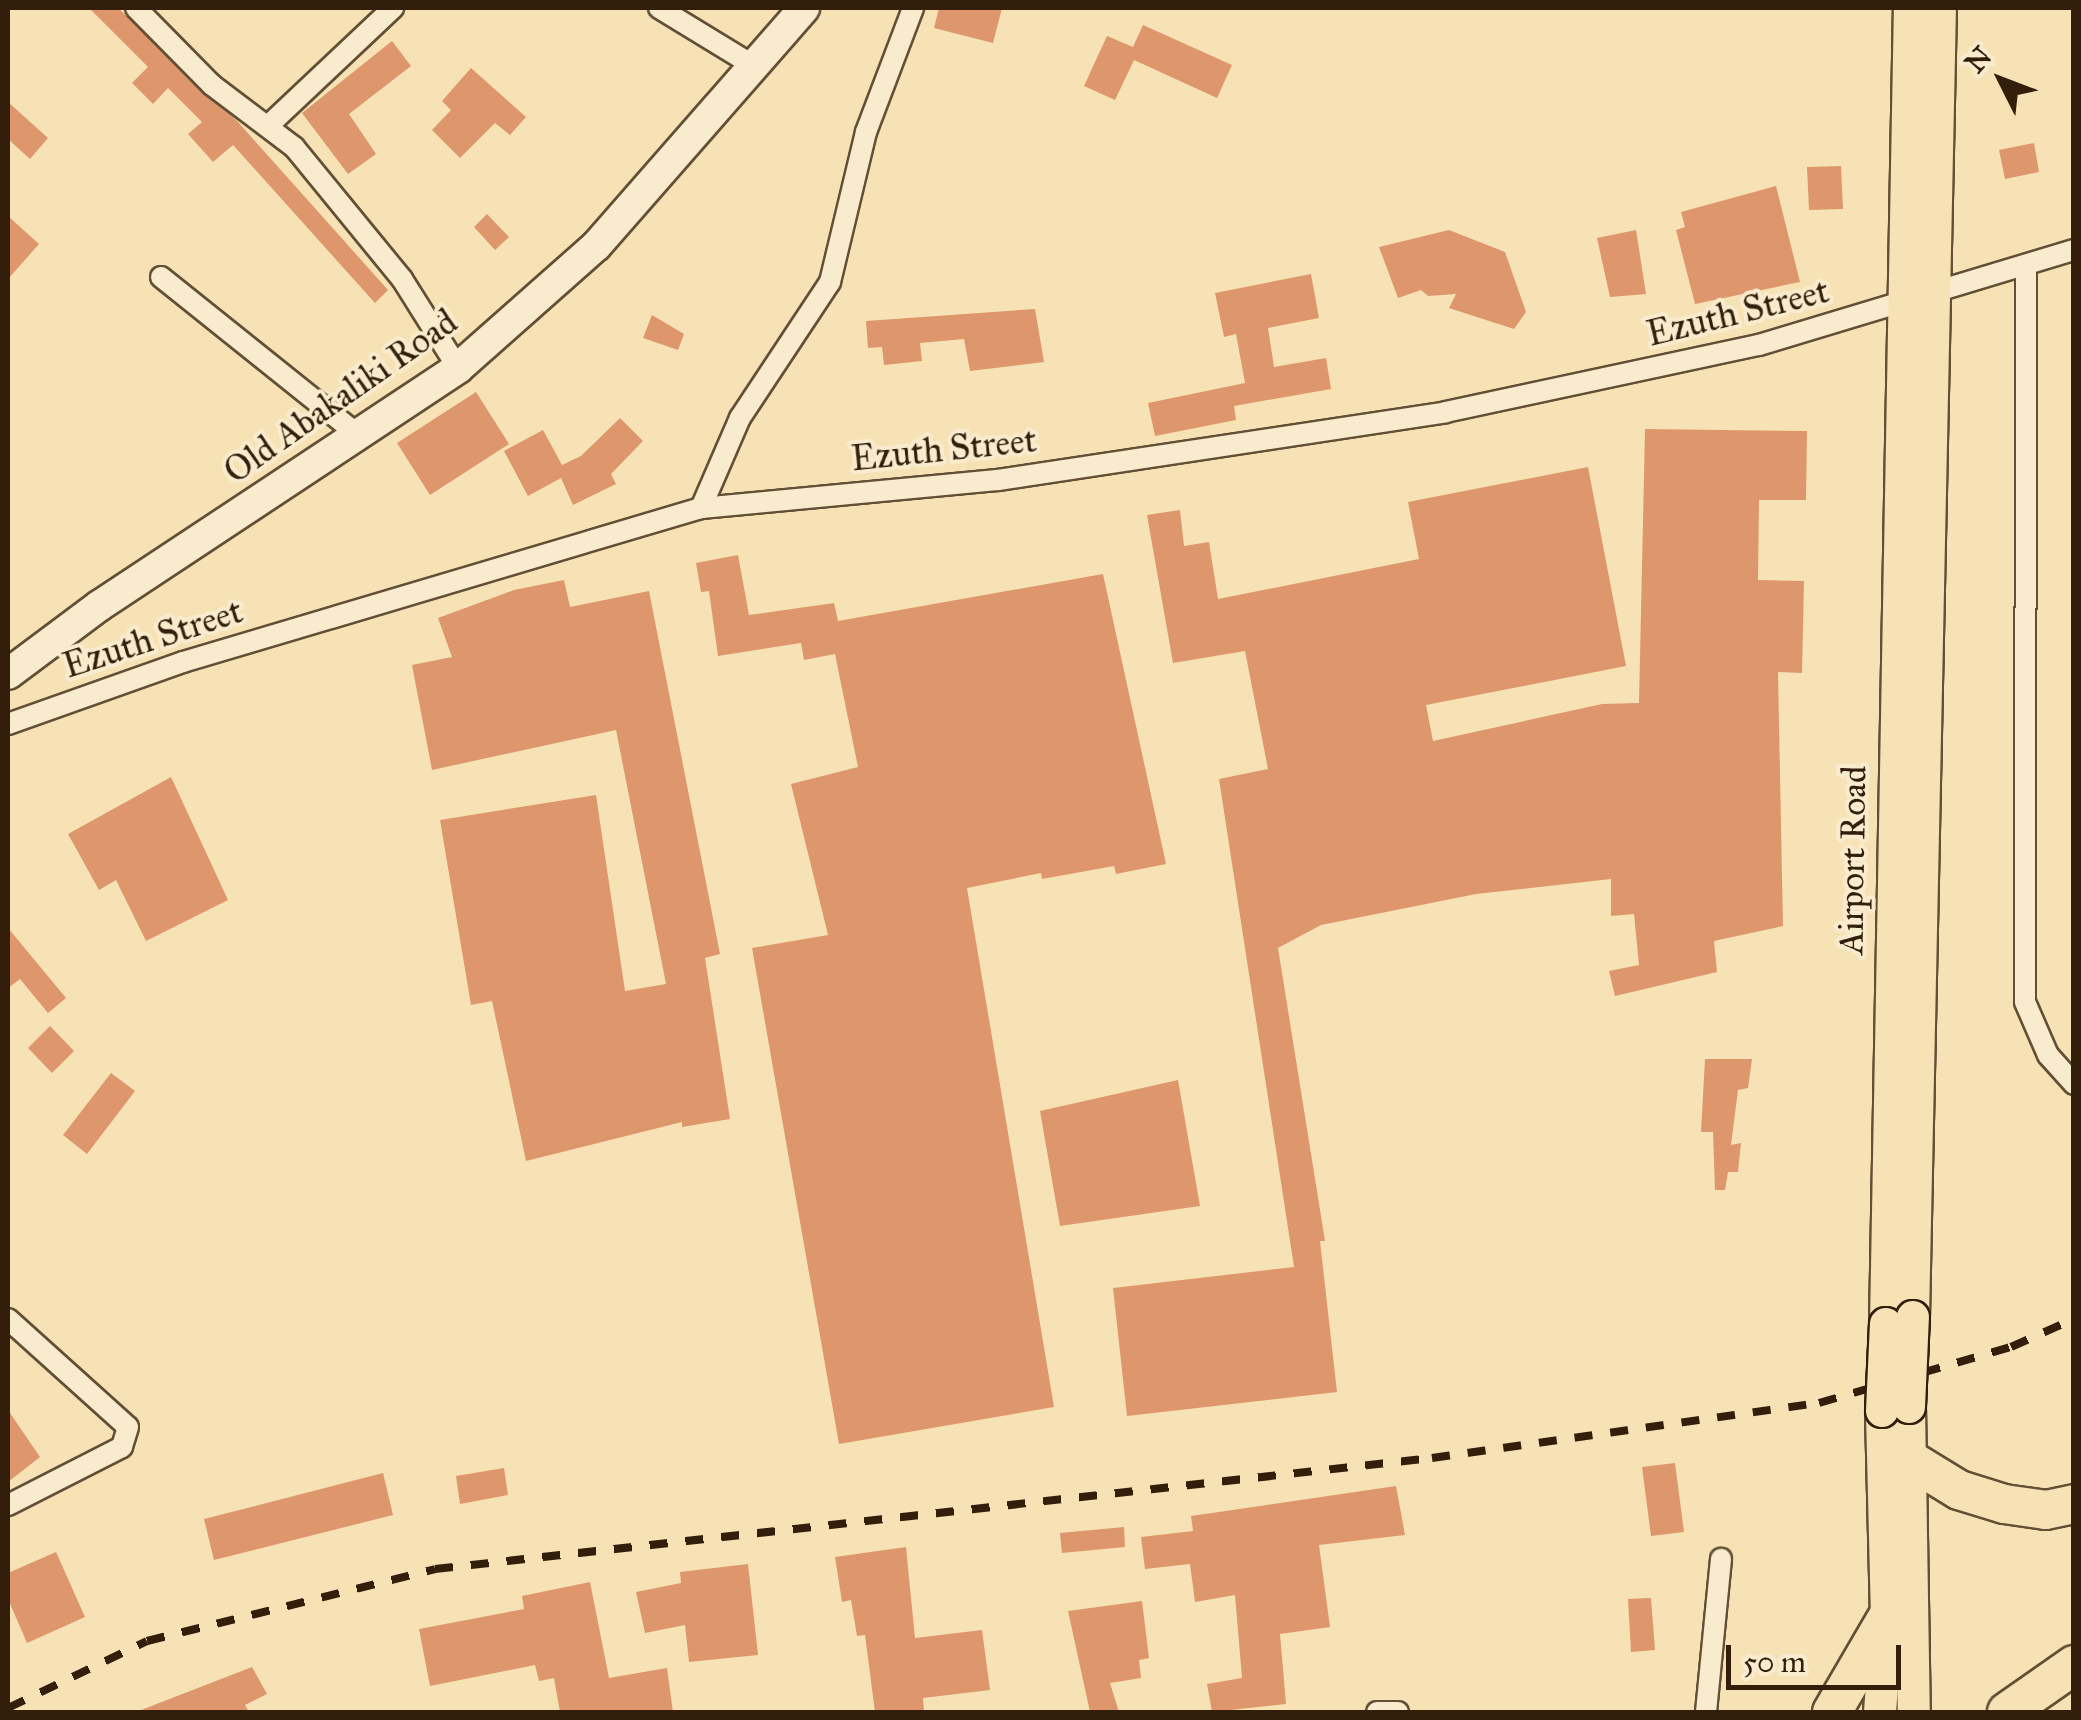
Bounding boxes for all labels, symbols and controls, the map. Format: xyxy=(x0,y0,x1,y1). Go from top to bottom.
north arrow xyxy=(1951,30,2051,130)
text: N xyxy=(1957,39,1999,80)
street label: Ezuth Street xyxy=(1643,270,1833,356)
street label: Old Abakaliki Road xyxy=(216,301,466,493)
street label: Ezuth Street xyxy=(849,419,1039,481)
street label: Ezuth Street xyxy=(58,590,248,688)
street label: Airport Road xyxy=(1830,765,1876,955)
scale bar xyxy=(1731,1625,1906,1687)
text: 50 m xyxy=(1743,1644,1806,1680)

